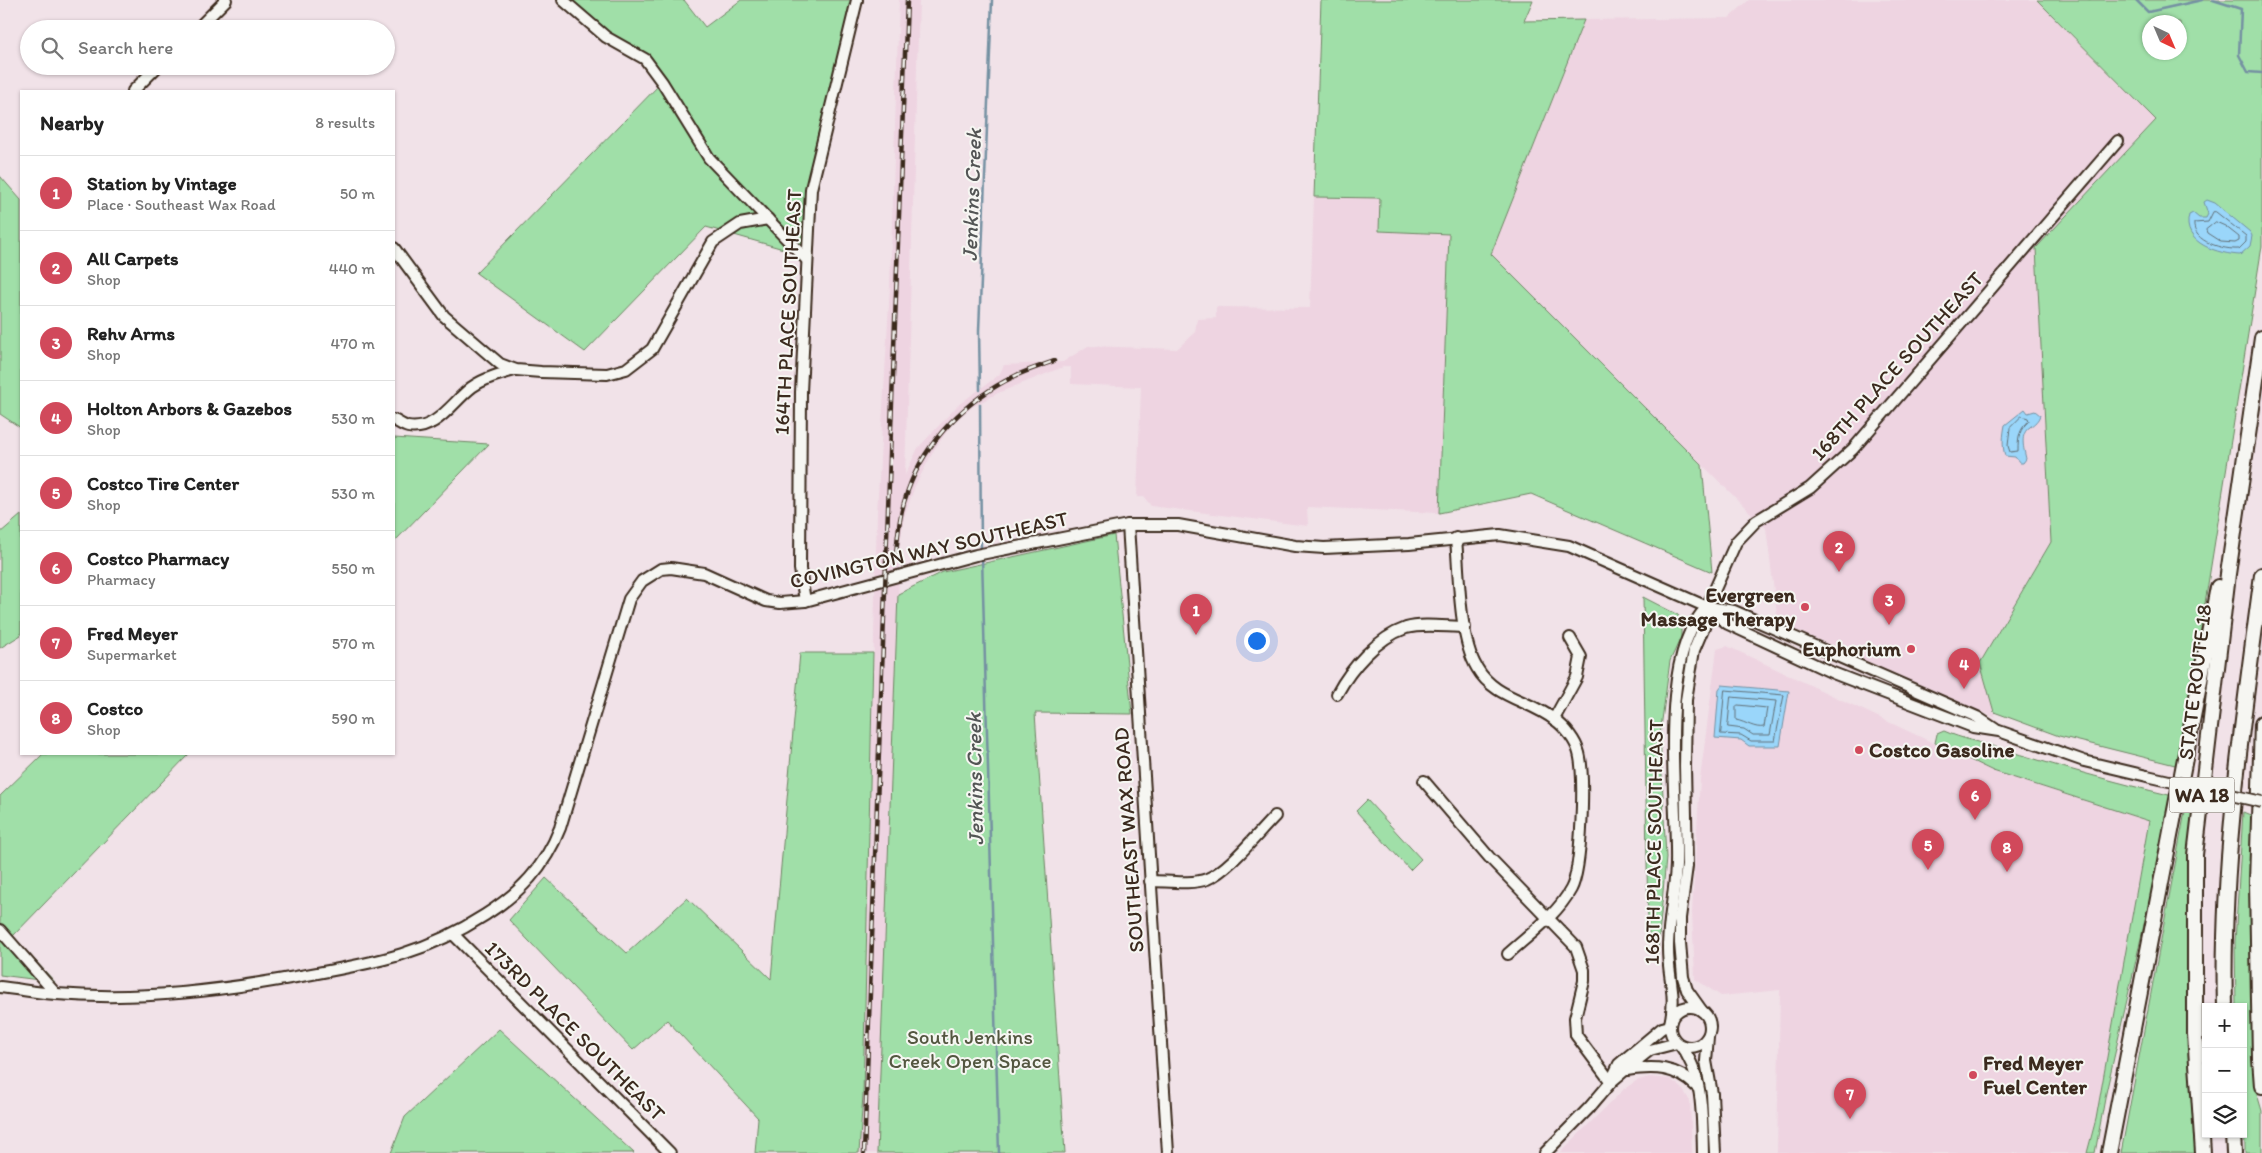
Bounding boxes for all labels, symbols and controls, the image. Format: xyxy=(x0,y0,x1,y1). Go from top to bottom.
north arrow xyxy=(2142,15,2187,60)
search box xyxy=(20,20,395,75)
icon: search xyxy=(38,34,66,62)
text: Search here xyxy=(78,36,173,59)
text: Nearby xyxy=(40,110,104,135)
text: 8 results xyxy=(315,113,375,132)
water label: Jenkins Creek xyxy=(956,127,987,262)
text: Station by Vintage xyxy=(87,172,237,195)
text: 1 xyxy=(52,184,60,203)
text: 50 m xyxy=(340,184,375,203)
street label: 164TH PLACE SOUTHEAST xyxy=(769,188,806,436)
text: Place · Southeast Wax Road xyxy=(87,195,276,214)
text: All Carpets xyxy=(87,247,179,270)
text: 2 xyxy=(52,259,60,278)
text: 440 m xyxy=(329,259,375,278)
street label: 168TH PLACE SOUTHEAST xyxy=(1805,266,1988,465)
text: Shop xyxy=(87,270,121,289)
text: Rehv Arms xyxy=(87,322,175,345)
text: 3 xyxy=(52,334,60,353)
text: 470 m xyxy=(331,334,375,353)
text: Shop xyxy=(87,345,121,364)
text: Holton Arbors & Gazebos xyxy=(87,397,292,420)
text: 4 xyxy=(51,409,61,428)
text: 530 m xyxy=(331,409,375,428)
text: Shop xyxy=(87,420,121,439)
text: Costco Tire Center xyxy=(87,472,239,495)
text: 5 xyxy=(52,484,60,503)
text: 530 m xyxy=(331,484,375,503)
text: Shop xyxy=(87,495,121,514)
street label: COVINGTON WAY SOUTHEAST xyxy=(787,505,1071,594)
pin: 2 xyxy=(1823,531,1855,572)
text: Costco Pharmacy xyxy=(87,547,229,570)
text: 6 xyxy=(52,559,60,578)
text: 550 m xyxy=(331,559,375,578)
text: Pharmacy xyxy=(87,570,155,589)
place label: Evergreen Massage Therapy xyxy=(1641,582,1796,632)
pin: 3 xyxy=(1873,584,1905,625)
pin: 1 xyxy=(1180,594,1212,635)
marker: Evergreen Massage Therapy xyxy=(1799,601,1811,613)
street label: STATE ROUTE 18 xyxy=(2173,603,2216,761)
text: Fred Meyer xyxy=(87,622,178,645)
your location xyxy=(1244,628,1270,654)
text: 7 xyxy=(52,634,60,653)
text: 570 m xyxy=(332,634,375,653)
place label: Euphorium xyxy=(1802,636,1901,662)
marker: Euphorium xyxy=(1905,643,1917,655)
text: Supermarket xyxy=(87,645,177,664)
pin: 4 xyxy=(1948,648,1980,689)
text: Costco xyxy=(87,697,143,720)
text: 8 xyxy=(52,709,60,728)
text: 590 m xyxy=(331,709,375,728)
water label: Jenkins Creek xyxy=(960,711,989,846)
street label: 168TH PLACE SOUTHEAST xyxy=(1639,719,1668,965)
text: Shop xyxy=(87,720,121,739)
street label: SOUTHEAST WAX ROAD xyxy=(1108,726,1149,953)
place label: Costco Gasoline xyxy=(1869,737,2015,762)
marker: Costco Gasoline xyxy=(1853,744,1865,756)
road number: WA 18 xyxy=(2170,778,2234,812)
pin: 6 xyxy=(1959,779,1991,820)
pin: 5 xyxy=(1912,829,1944,870)
pin: 8 xyxy=(1991,831,2023,872)
street label: 173RD PLACE SOUTHEAST xyxy=(480,935,671,1126)
map controls xyxy=(2202,1003,2247,1138)
button: + xyxy=(2202,1003,2247,1048)
park label: South Jenkins Creek Open Space xyxy=(888,1024,1052,1073)
button: − xyxy=(2202,1048,2247,1093)
place label: Fred Meyer Fuel Center xyxy=(1983,1050,2088,1099)
marker: Fred Meyer Fuel Center xyxy=(1967,1069,1979,1081)
pin: 7 xyxy=(1834,1078,1866,1119)
button: layers xyxy=(2202,1093,2247,1138)

